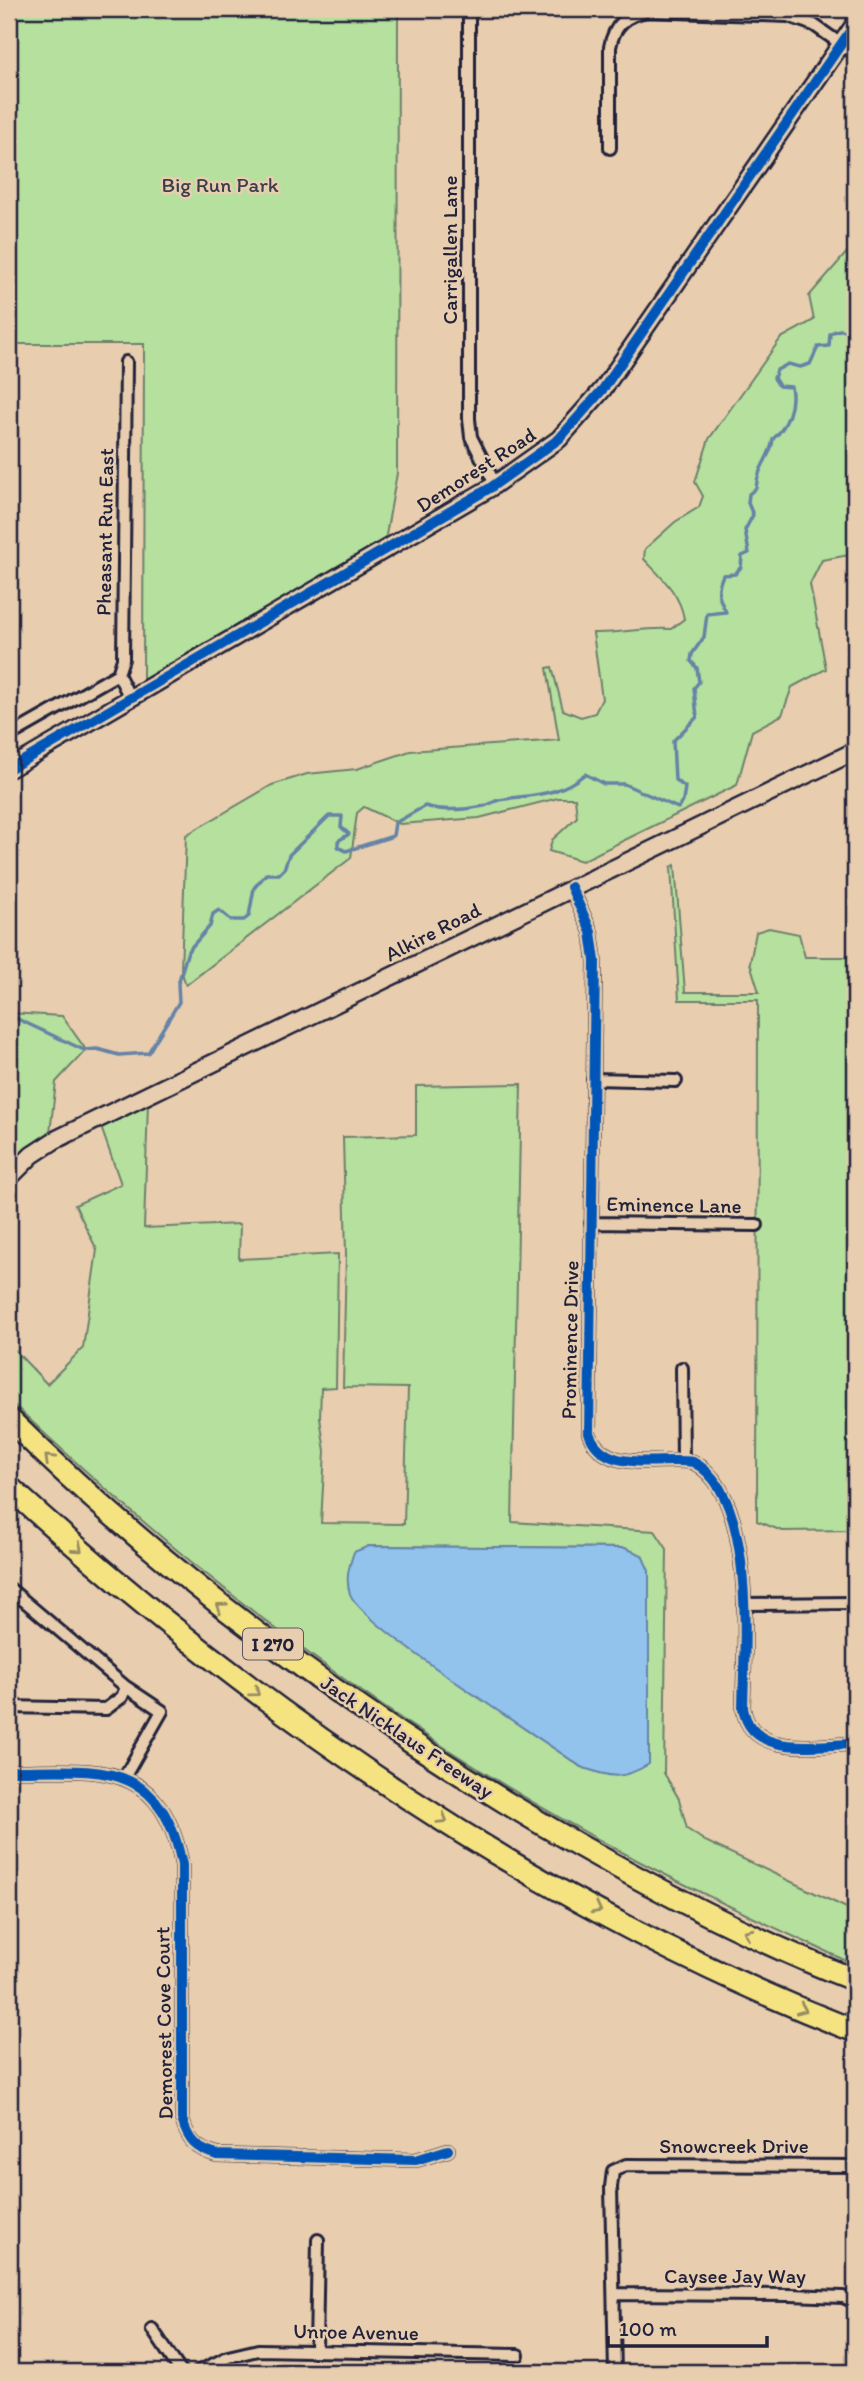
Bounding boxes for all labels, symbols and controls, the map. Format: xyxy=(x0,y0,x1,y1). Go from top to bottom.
park label: Big Run Park xyxy=(161,172,279,197)
street label: Carrigallen Lane xyxy=(437,175,462,325)
street label: Demorest Road xyxy=(411,422,540,517)
street label: Pheasant Run East xyxy=(91,448,118,616)
street label: Alkire Road xyxy=(381,897,485,966)
street label: Eminence Lane xyxy=(606,1191,742,1218)
street label: Prominence Drive xyxy=(556,1260,583,1420)
one-way arrow xyxy=(44,1454,57,1467)
one-way arrow xyxy=(70,1540,83,1552)
one-way arrow xyxy=(217,1603,229,1615)
road number: I 270 xyxy=(243,1628,303,1660)
street label: Jack Nicklaus Freeway xyxy=(316,1669,499,1804)
one-way arrow xyxy=(247,1683,259,1696)
one-way arrow xyxy=(436,1810,449,1823)
one-way arrow xyxy=(590,1901,603,1914)
street label: Demorest Cove Court xyxy=(149,1926,178,2120)
one-way arrow xyxy=(743,1927,755,1941)
one-way arrow xyxy=(795,2000,807,2014)
street label: Snowcreek Drive xyxy=(659,2133,809,2158)
street label: Caysee Jay Way xyxy=(664,2263,806,2288)
scale bar xyxy=(608,2304,768,2348)
text: 100 m xyxy=(619,2316,677,2341)
street label: Unroe Avenue xyxy=(293,2318,419,2345)

